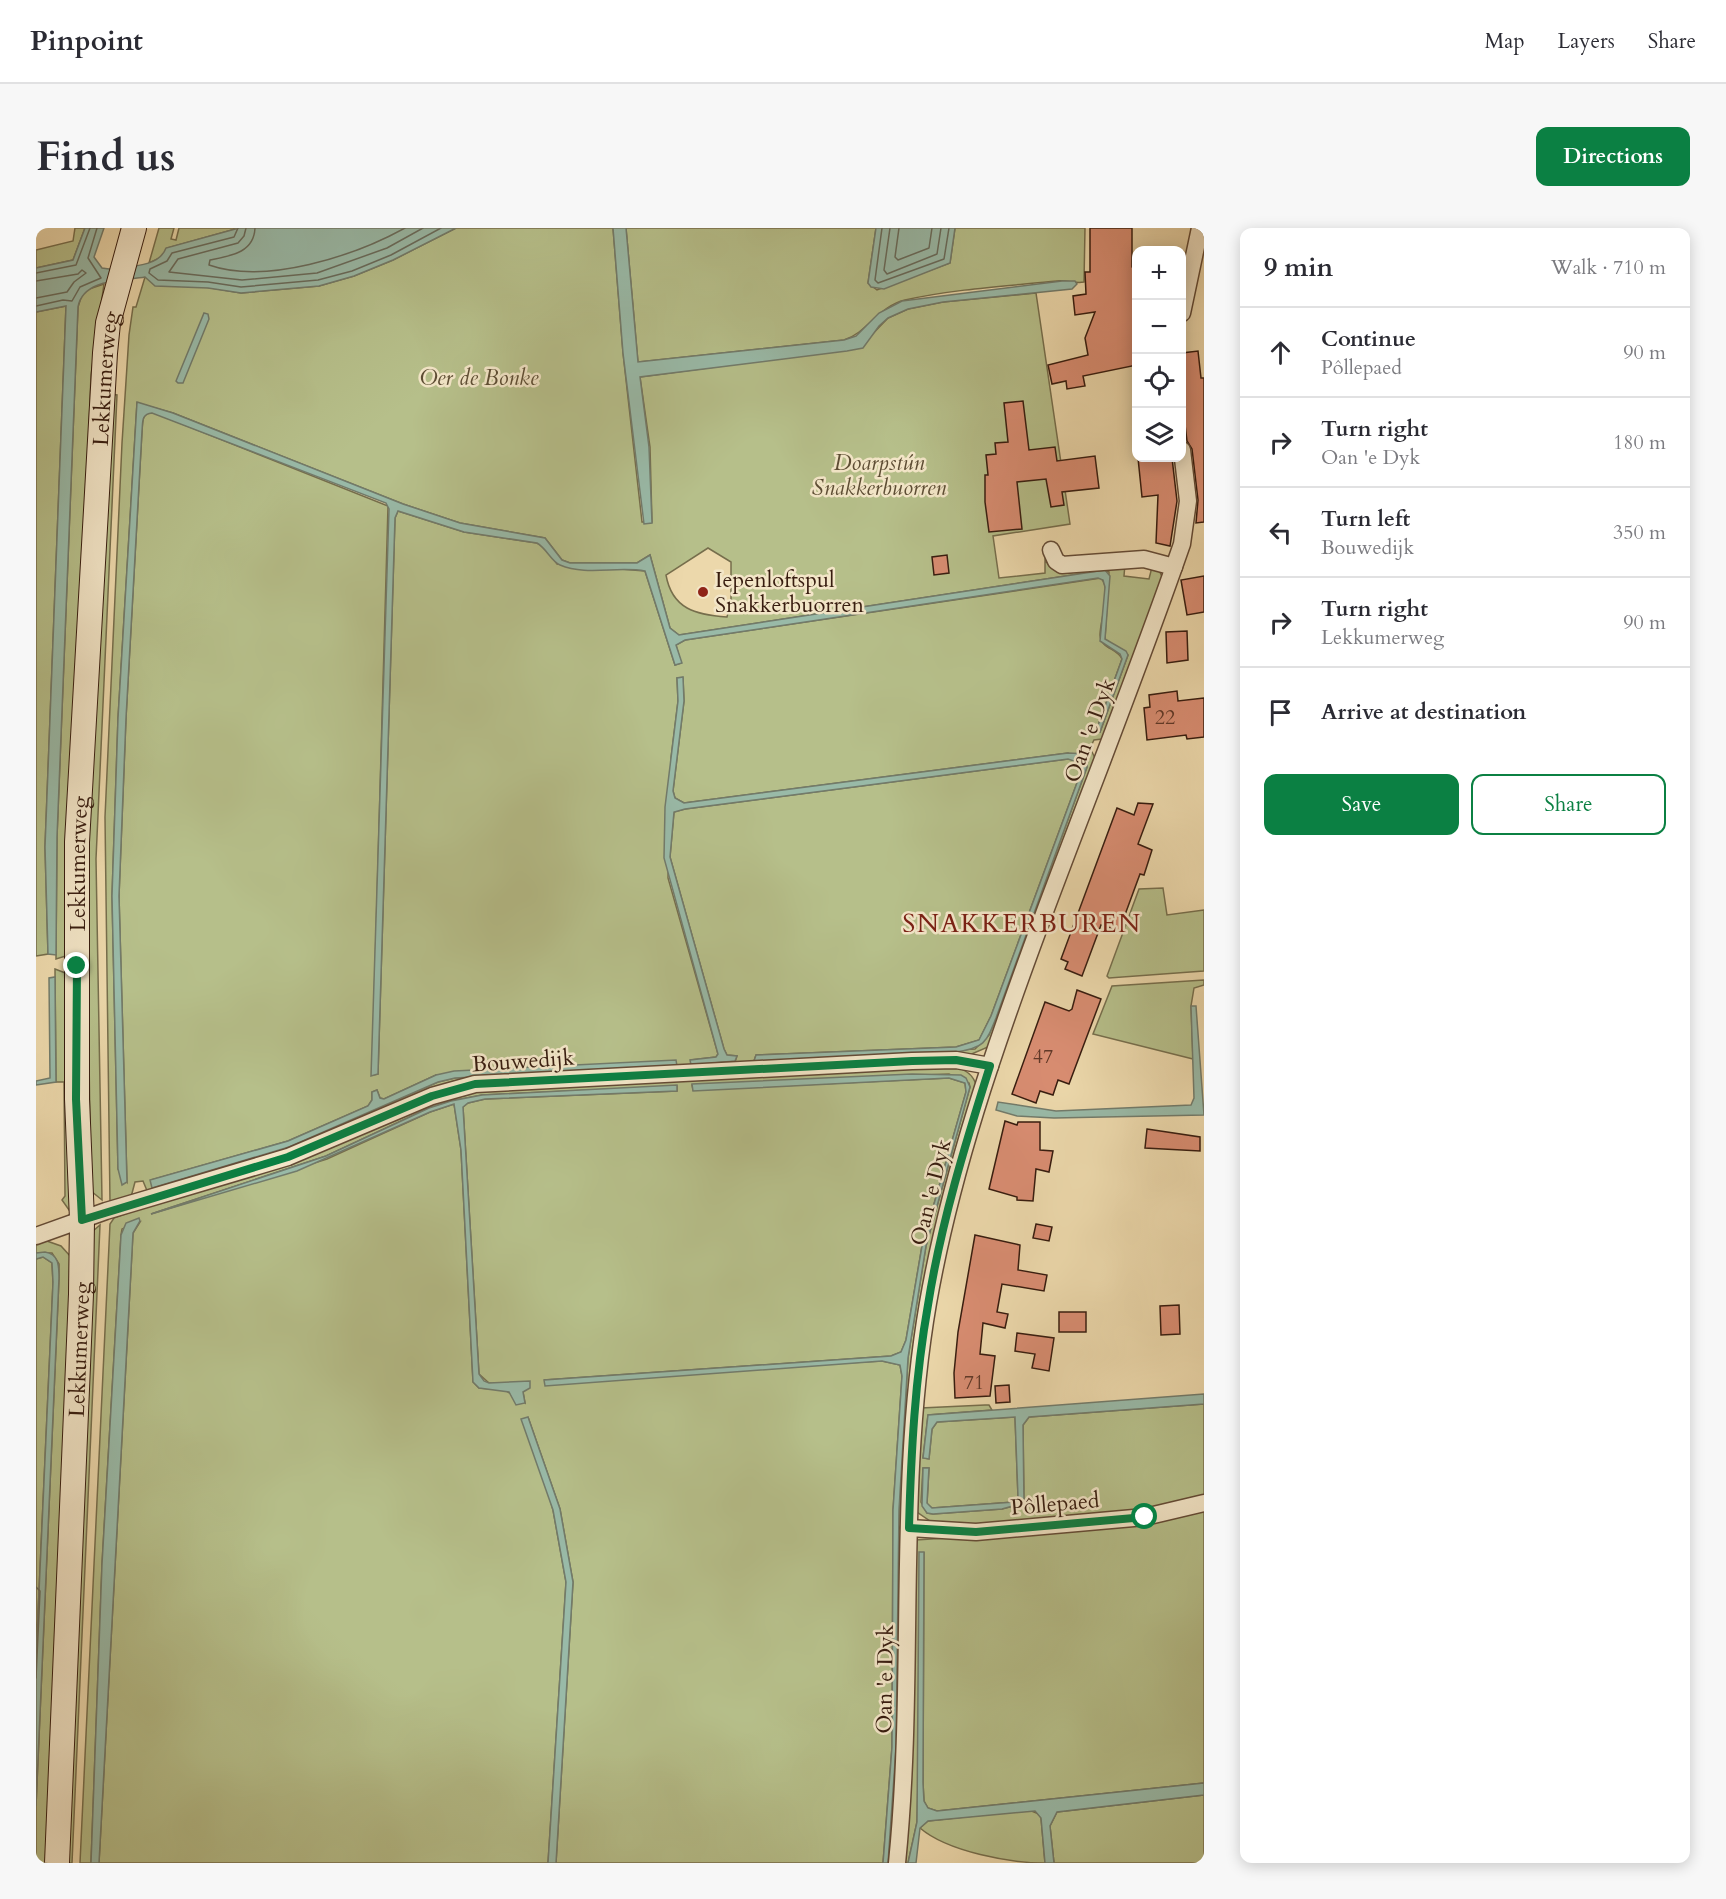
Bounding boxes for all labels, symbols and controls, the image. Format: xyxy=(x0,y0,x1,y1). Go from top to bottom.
text: Pinpoint xyxy=(30,22,143,60)
text: Map xyxy=(1485,27,1525,56)
text: Layers xyxy=(1558,27,1615,56)
text: Share xyxy=(1648,27,1696,56)
button: Directions xyxy=(1536,127,1690,186)
text: Find us xyxy=(36,128,176,185)
map controls xyxy=(1132,246,1186,462)
button: + xyxy=(1132,246,1186,300)
text: 9 min xyxy=(1264,250,1333,285)
text: Walk · 710 m xyxy=(1551,254,1666,281)
button: − xyxy=(1132,300,1186,354)
street label: Lekkumerweg xyxy=(86,307,127,447)
text: Continue xyxy=(1321,324,1416,354)
icon: ahead xyxy=(1264,336,1297,369)
text: 90 m xyxy=(1623,339,1666,366)
button: locate xyxy=(1132,354,1186,408)
text: Pôllepaed xyxy=(1321,354,1402,381)
park label: Oer de Bonke xyxy=(420,363,539,393)
button: layers xyxy=(1132,408,1186,462)
text: Turn right xyxy=(1321,414,1428,444)
icon: right xyxy=(1264,426,1297,459)
text: 180 m xyxy=(1613,429,1666,456)
text: Oan 'e Dyk xyxy=(1321,444,1420,471)
park label: Doarpstún Snakkerbuorren xyxy=(812,448,946,503)
text: Turn left xyxy=(1321,504,1410,534)
icon: left xyxy=(1264,516,1297,549)
text: 350 m xyxy=(1613,519,1666,546)
text: Bouwedijk xyxy=(1321,534,1414,561)
place label: Iepenloftspul Snakkerbuorren xyxy=(715,565,864,620)
marker: Iepenloftspul Snakkerbuorren xyxy=(696,585,710,599)
text: Turn right xyxy=(1321,594,1428,624)
icon: right xyxy=(1264,606,1297,639)
text: 90 m xyxy=(1623,609,1666,636)
text: Lekkumerweg xyxy=(1321,624,1444,651)
street label: Oan 'e Dyk xyxy=(1057,674,1123,787)
icon: arrive xyxy=(1264,696,1297,729)
text: Arrive at destination xyxy=(1321,697,1526,727)
house number: 22 xyxy=(1155,704,1175,731)
button: Save xyxy=(1264,774,1459,835)
button: Share xyxy=(1471,774,1666,835)
street label: Lekkumerweg xyxy=(63,794,96,931)
district label: SNAKKERBUREN xyxy=(902,906,1142,941)
route end xyxy=(63,952,89,978)
street label: Bouwedijk xyxy=(471,1042,575,1080)
house number: 47 xyxy=(1033,1043,1053,1070)
street label: Oan 'e Dyk xyxy=(903,1135,959,1249)
street label: Lekkumerweg xyxy=(62,1281,97,1418)
house number: 71 xyxy=(964,1369,984,1396)
street label: Pôllepaed xyxy=(1009,1485,1101,1523)
route start xyxy=(1131,1503,1157,1529)
street label: Oan 'e Dyk xyxy=(869,1624,901,1734)

